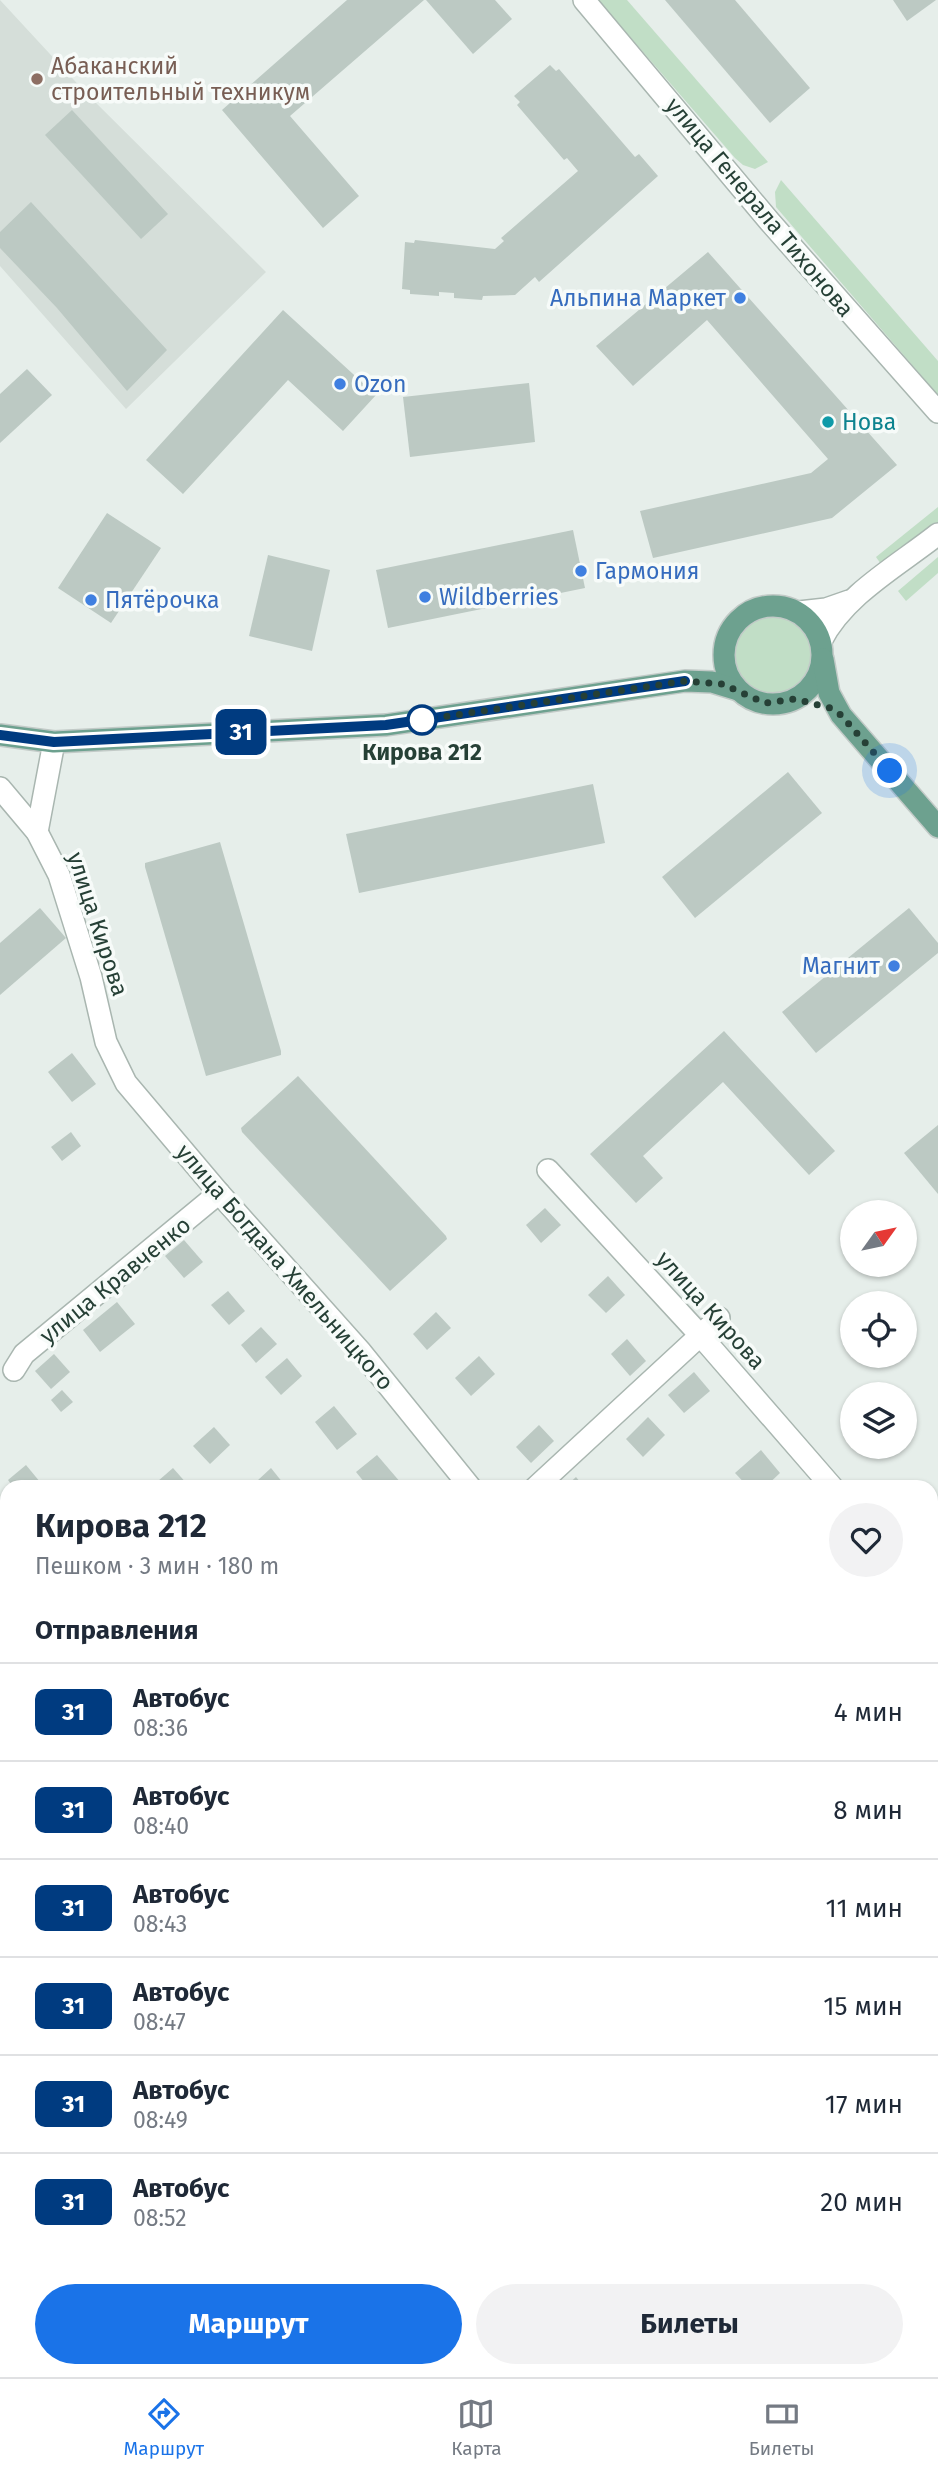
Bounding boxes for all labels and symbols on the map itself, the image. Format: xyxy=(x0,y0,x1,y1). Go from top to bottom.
place label: Абаканский строительный техникум xyxy=(51,52,310,106)
marker: Абаканский строительный техникум xyxy=(29,71,45,87)
street label: улица Генерала Тихонова xyxy=(660,92,860,322)
place label: Альпина Маркет xyxy=(550,284,727,312)
marker: Альпина Маркет xyxy=(732,290,748,306)
place label: Ozon xyxy=(354,370,407,398)
marker: Ozon xyxy=(332,376,348,392)
place label: Нова xyxy=(842,408,896,436)
marker: Нова xyxy=(820,414,836,430)
place label: Гармония xyxy=(595,557,700,585)
marker: Гармония xyxy=(573,563,589,579)
place label: Wildberries xyxy=(439,583,559,611)
place label: Пятёрочка xyxy=(105,586,219,614)
marker: Wildberries xyxy=(417,589,433,605)
marker: Пятёрочка xyxy=(83,592,99,608)
marker: Кирова 212 xyxy=(407,705,437,735)
line badge: 31 xyxy=(210,709,272,755)
place label: Кирова 212 xyxy=(362,738,482,766)
your location xyxy=(872,753,907,788)
street label: улица Кирова xyxy=(62,848,134,1000)
place label: Магнит xyxy=(802,952,881,980)
marker: Магнит xyxy=(886,958,902,974)
street label: улица Богдана Хмельницкого xyxy=(170,1138,400,1396)
north arrow xyxy=(840,1200,917,1278)
street label: улица Кравченко xyxy=(34,1211,196,1349)
street label: улица Кирова xyxy=(650,1245,772,1375)

